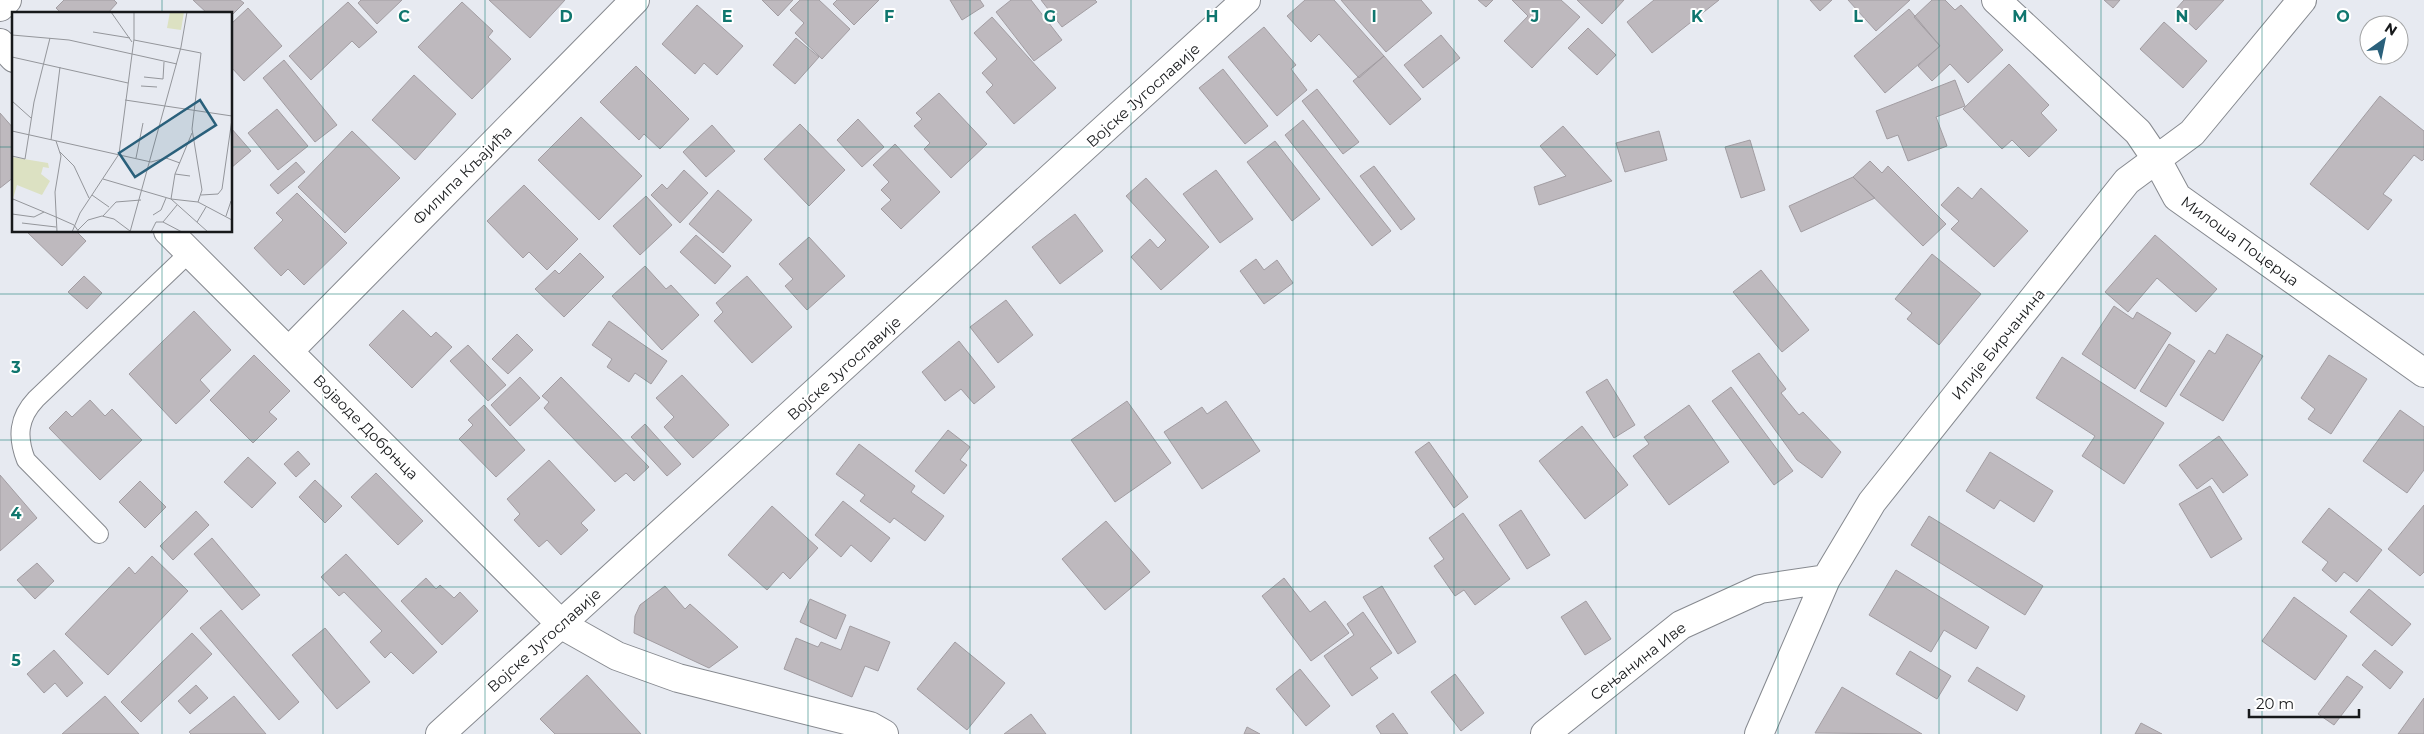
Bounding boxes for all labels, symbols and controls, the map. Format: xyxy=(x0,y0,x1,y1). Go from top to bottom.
text: C xyxy=(398,7,410,26)
text: D xyxy=(559,7,573,26)
text: E xyxy=(722,7,732,26)
text: F xyxy=(884,7,894,26)
text: G xyxy=(1044,7,1056,26)
text: H xyxy=(1206,7,1218,26)
text: I xyxy=(1371,7,1377,26)
text: J xyxy=(1530,7,1539,26)
text: K xyxy=(1691,7,1704,26)
text: L xyxy=(1853,7,1863,26)
text: M xyxy=(2012,7,2028,26)
text: N xyxy=(2176,7,2188,26)
text: O xyxy=(2336,7,2350,26)
inset map xyxy=(12,12,232,232)
north arrow xyxy=(2359,15,2409,65)
text: N xyxy=(2381,18,2401,40)
street label: Војске Југославије xyxy=(1082,39,1204,151)
street label: Филипа Кљајића xyxy=(408,121,516,229)
street label: Милоша Поцерца xyxy=(2177,192,2303,290)
street label: Илије Бирчанина xyxy=(1947,284,2049,404)
street label: Војске Југославије xyxy=(783,312,905,424)
text: 3 xyxy=(10,358,21,377)
street label: Војводе Добрњца xyxy=(309,370,423,484)
text: 4 xyxy=(10,504,22,523)
street label: Војске Југославије xyxy=(483,584,605,696)
street label: Сењанина Иве xyxy=(1586,618,1690,704)
text: 5 xyxy=(11,651,21,670)
scale bar xyxy=(2249,686,2359,718)
text: 20 m xyxy=(2256,694,2294,713)

